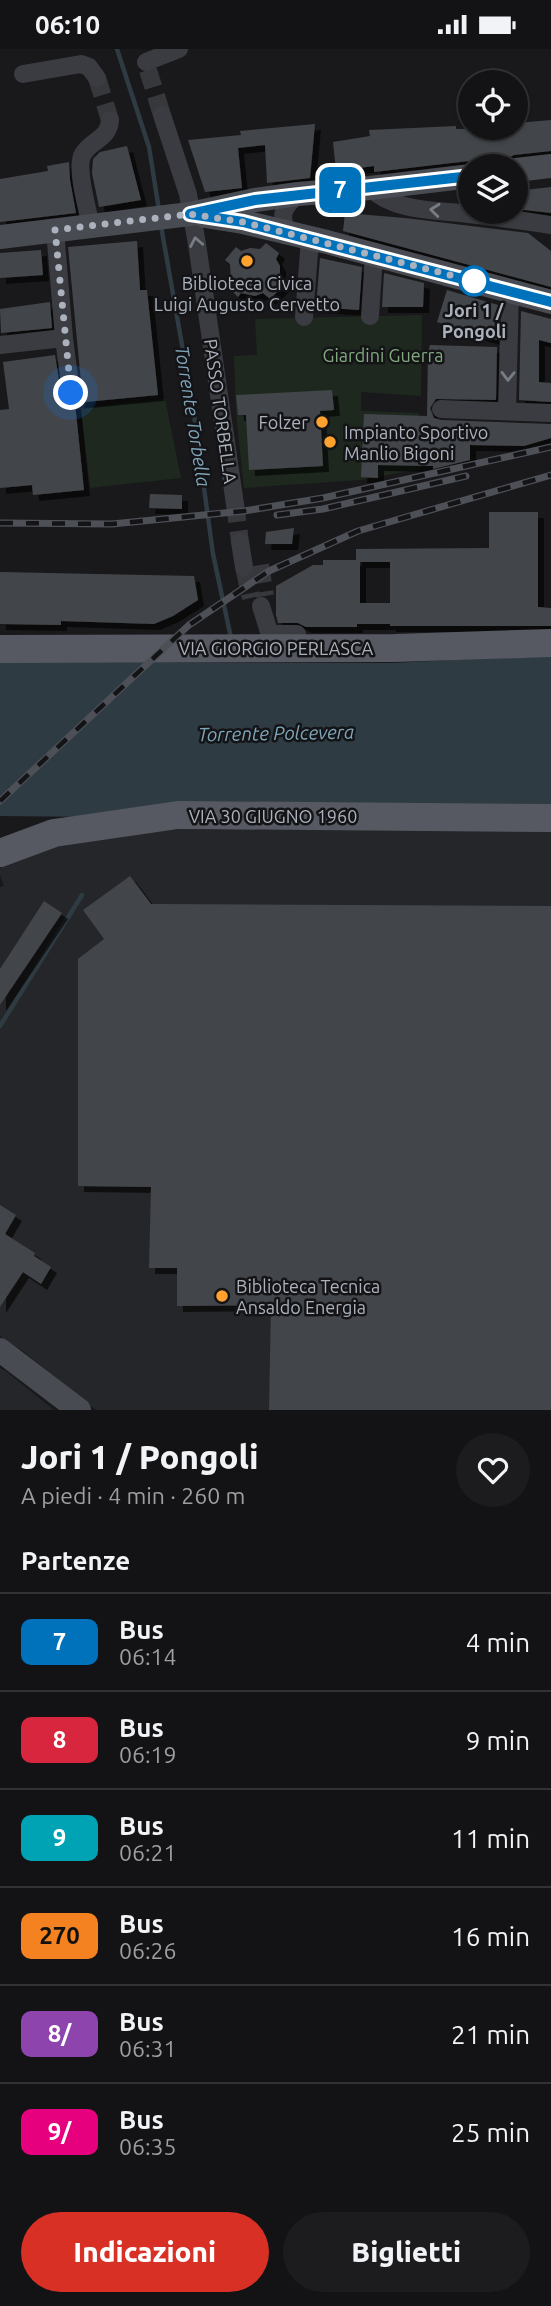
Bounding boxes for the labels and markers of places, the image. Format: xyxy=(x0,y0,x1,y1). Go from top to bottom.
marker: Biblioteca Civica Luigi Augusto Cervetto xyxy=(239,253,255,269)
marker: Jori 1 / Pongoli xyxy=(459,266,489,296)
place label: Biblioteca Civica Luigi Augusto Cervetto xyxy=(154,273,340,314)
place label: Jori 1 / Pongoli xyxy=(442,300,506,341)
place label: Folzer xyxy=(258,412,308,432)
marker: Folzer xyxy=(314,414,330,430)
place label: Impianto Sportivo Manlio Bigoni xyxy=(344,422,488,463)
marker: Impianto Sportivo Manlio Bigoni xyxy=(322,434,338,450)
place label: Biblioteca Tecnica Ansaldo Energia xyxy=(236,1276,380,1317)
marker: Biblioteca Tecnica Ansaldo Energia xyxy=(214,1288,230,1304)

